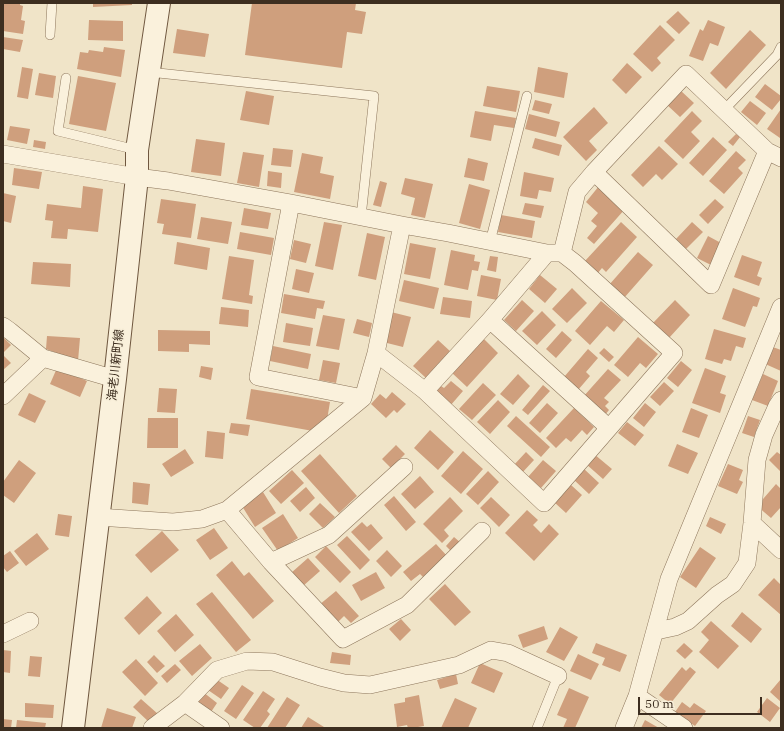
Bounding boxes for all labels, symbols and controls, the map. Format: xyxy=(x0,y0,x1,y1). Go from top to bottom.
street label: 海老川新町線 xyxy=(105,328,127,402)
scale bar xyxy=(640,689,764,715)
text: 50 m xyxy=(645,696,674,711)

